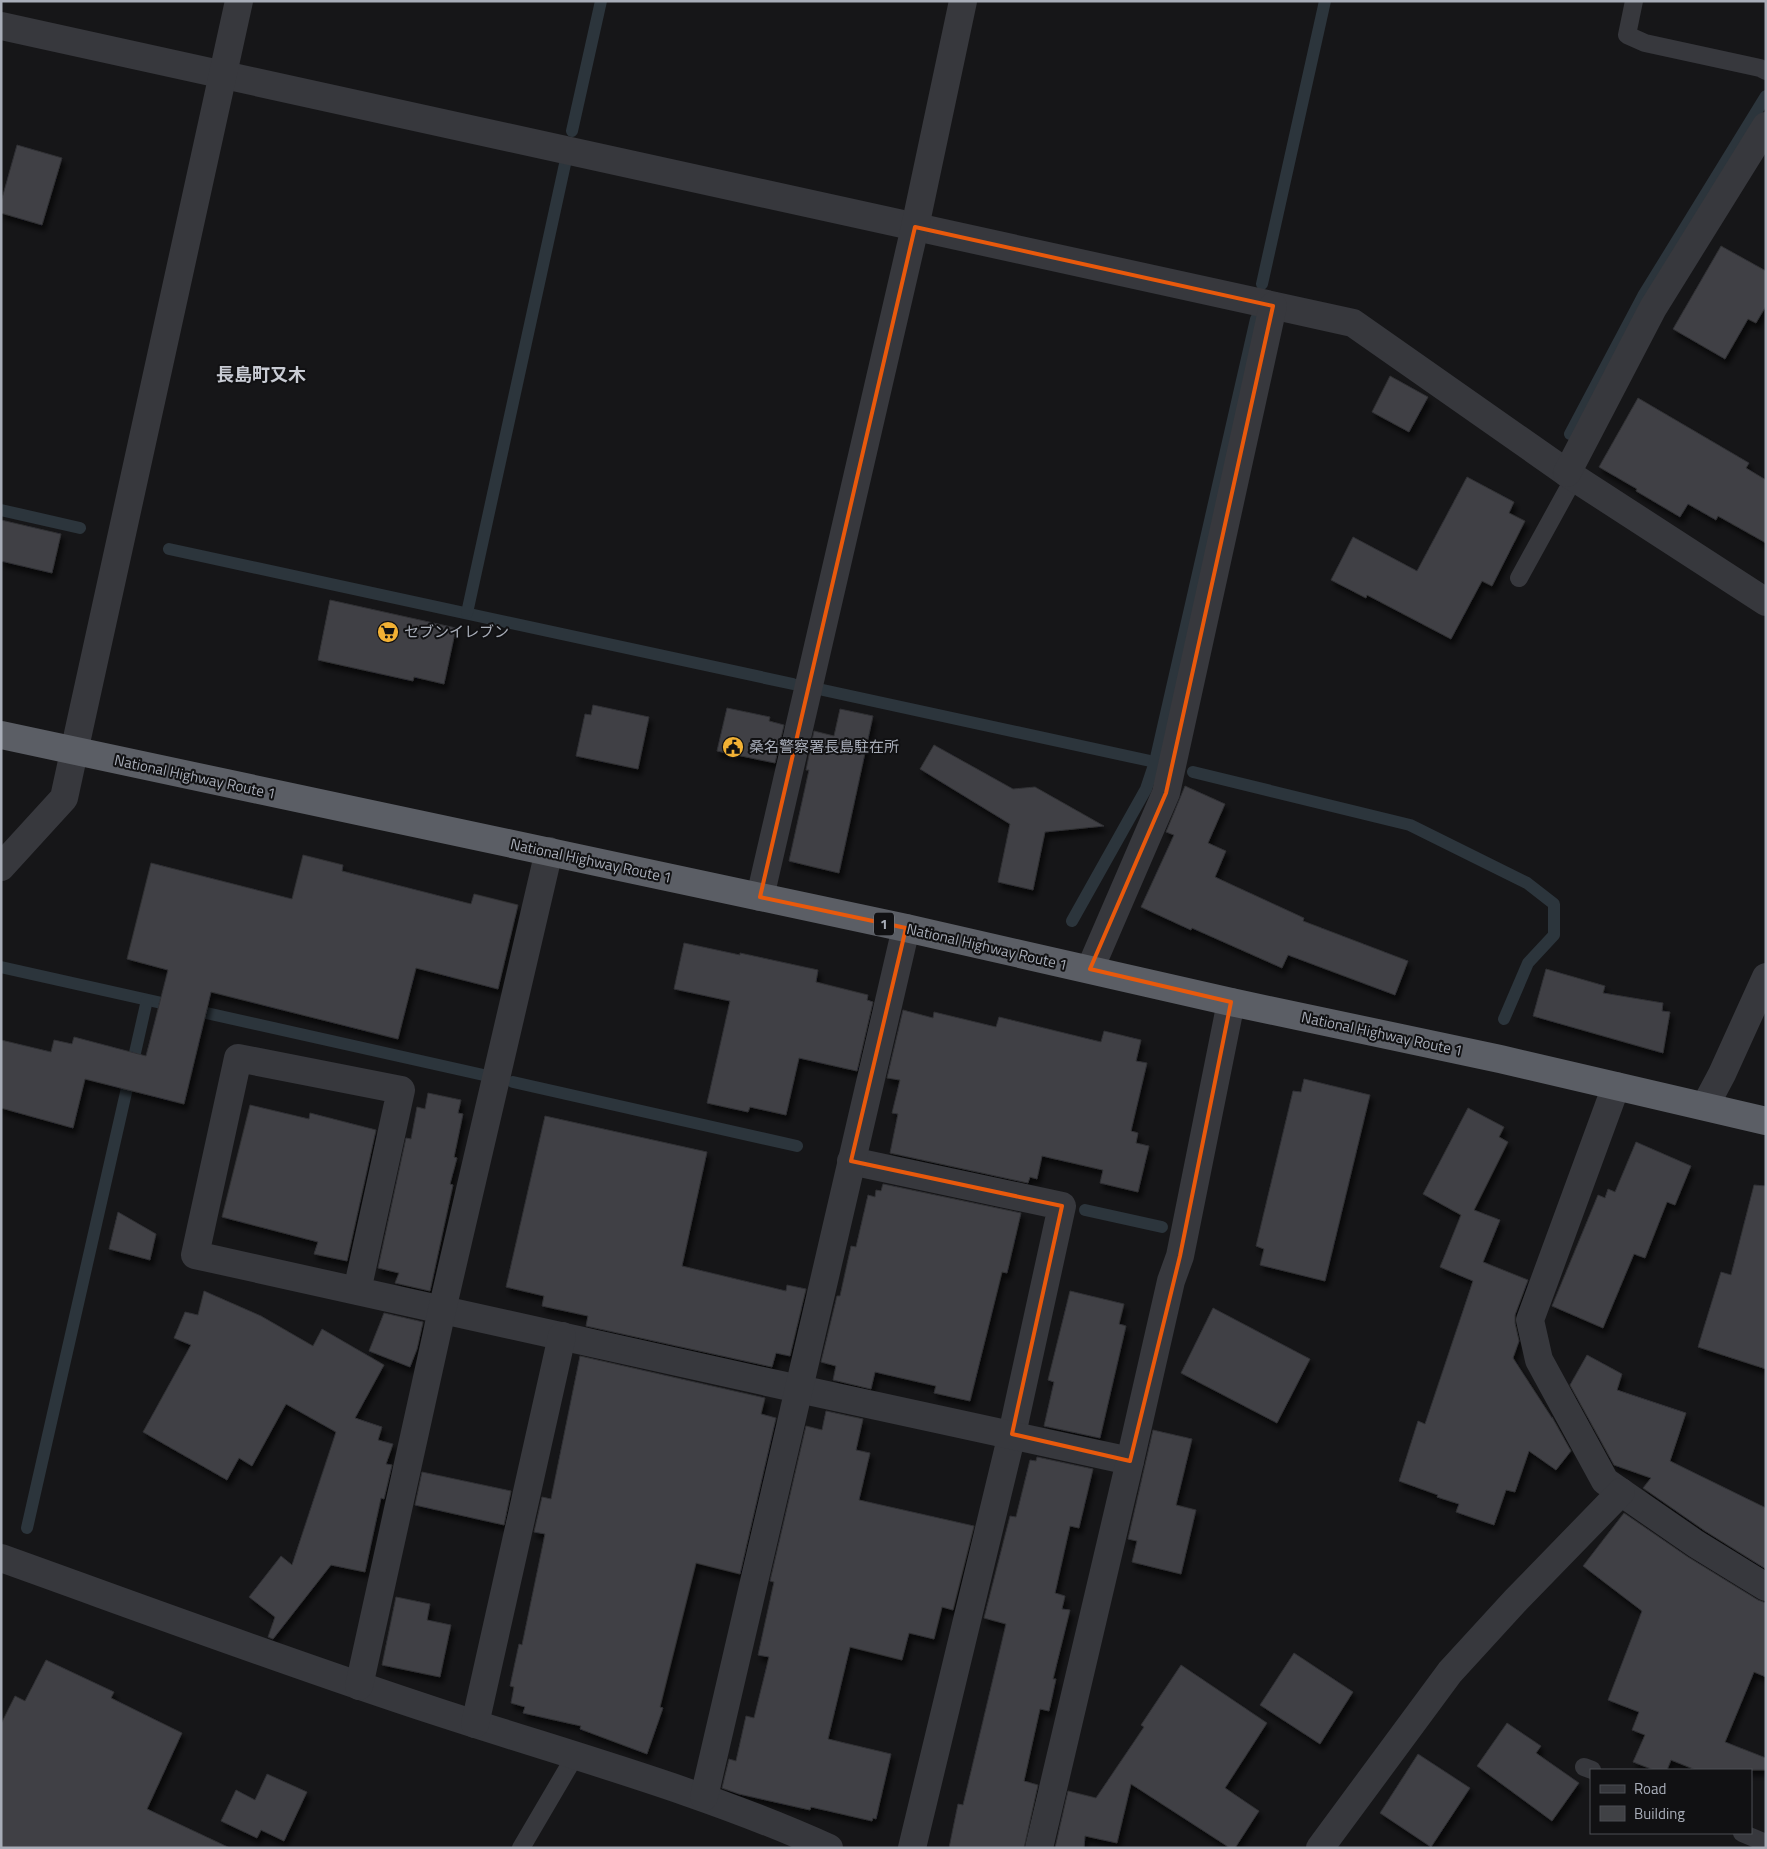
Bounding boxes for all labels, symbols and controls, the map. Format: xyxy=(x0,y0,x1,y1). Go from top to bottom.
district label: 長島町又木 xyxy=(216,361,306,388)
supermarket icon: セブンイレブン xyxy=(376,620,400,644)
place label: セブンイレブン xyxy=(404,620,509,643)
public building icon: 桑名警察署長島駐在所 xyxy=(721,735,745,759)
place label: 桑名警察署長島駐在所 xyxy=(749,735,899,758)
street label: National Highway Route 1 xyxy=(112,748,278,805)
street label: National Highway Route 1 xyxy=(508,832,674,889)
road number: 1 xyxy=(874,912,894,936)
street label: National Highway Route 1 xyxy=(904,917,1070,976)
street label: National Highway Route 1 xyxy=(1299,1005,1465,1062)
legend xyxy=(1590,1769,1752,1834)
text: Road xyxy=(1634,1777,1666,1800)
text: Building xyxy=(1634,1802,1685,1825)

